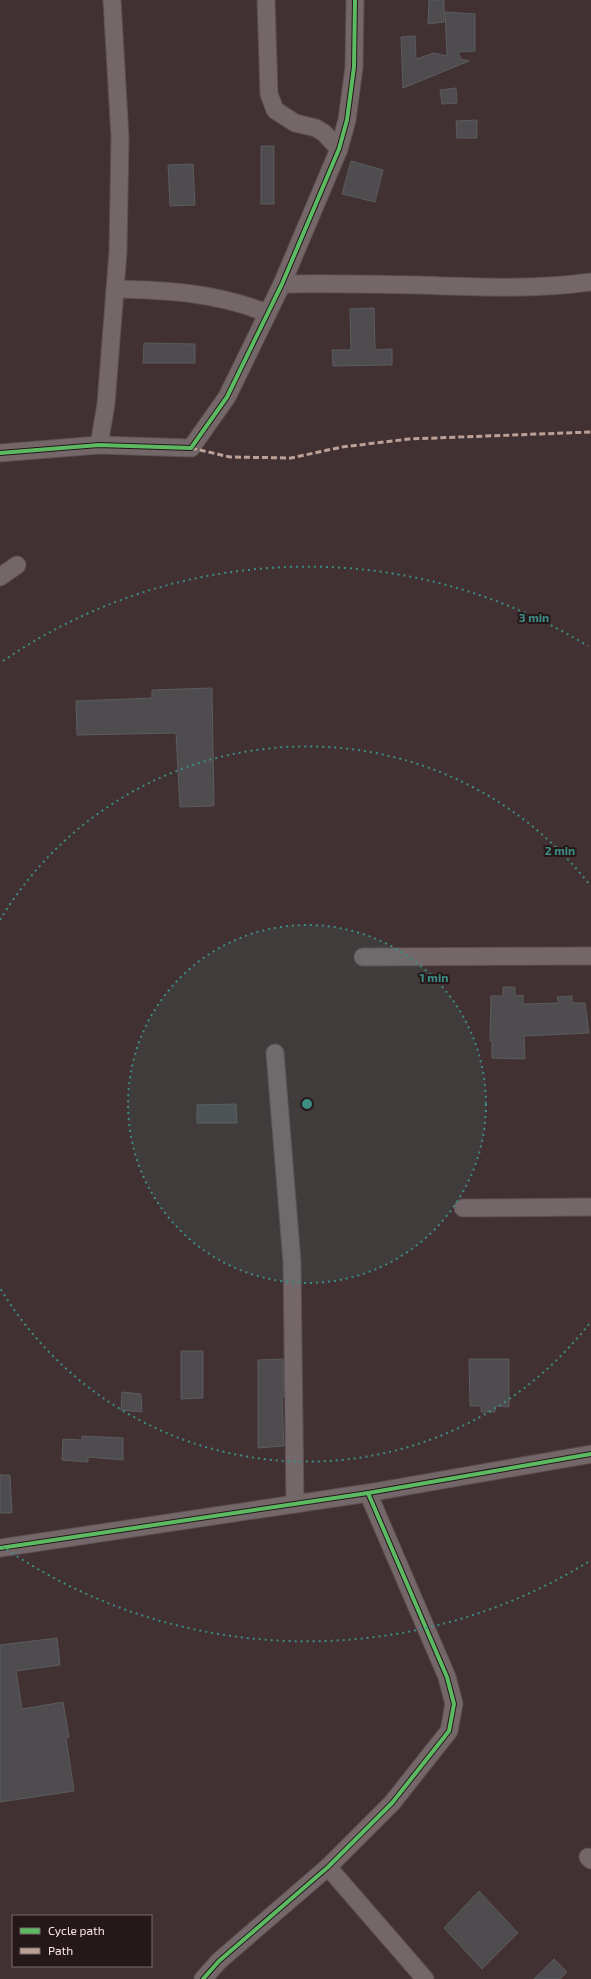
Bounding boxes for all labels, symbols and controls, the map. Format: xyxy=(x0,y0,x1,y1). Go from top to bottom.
text: 3 min xyxy=(519,610,549,624)
text: 2 min xyxy=(545,843,575,857)
text: 1 min xyxy=(420,970,448,984)
centre of rings xyxy=(300,1097,314,1111)
legend xyxy=(12,1915,152,1967)
text: Cycle path xyxy=(48,1923,105,1937)
text: Path xyxy=(48,1943,73,1957)

